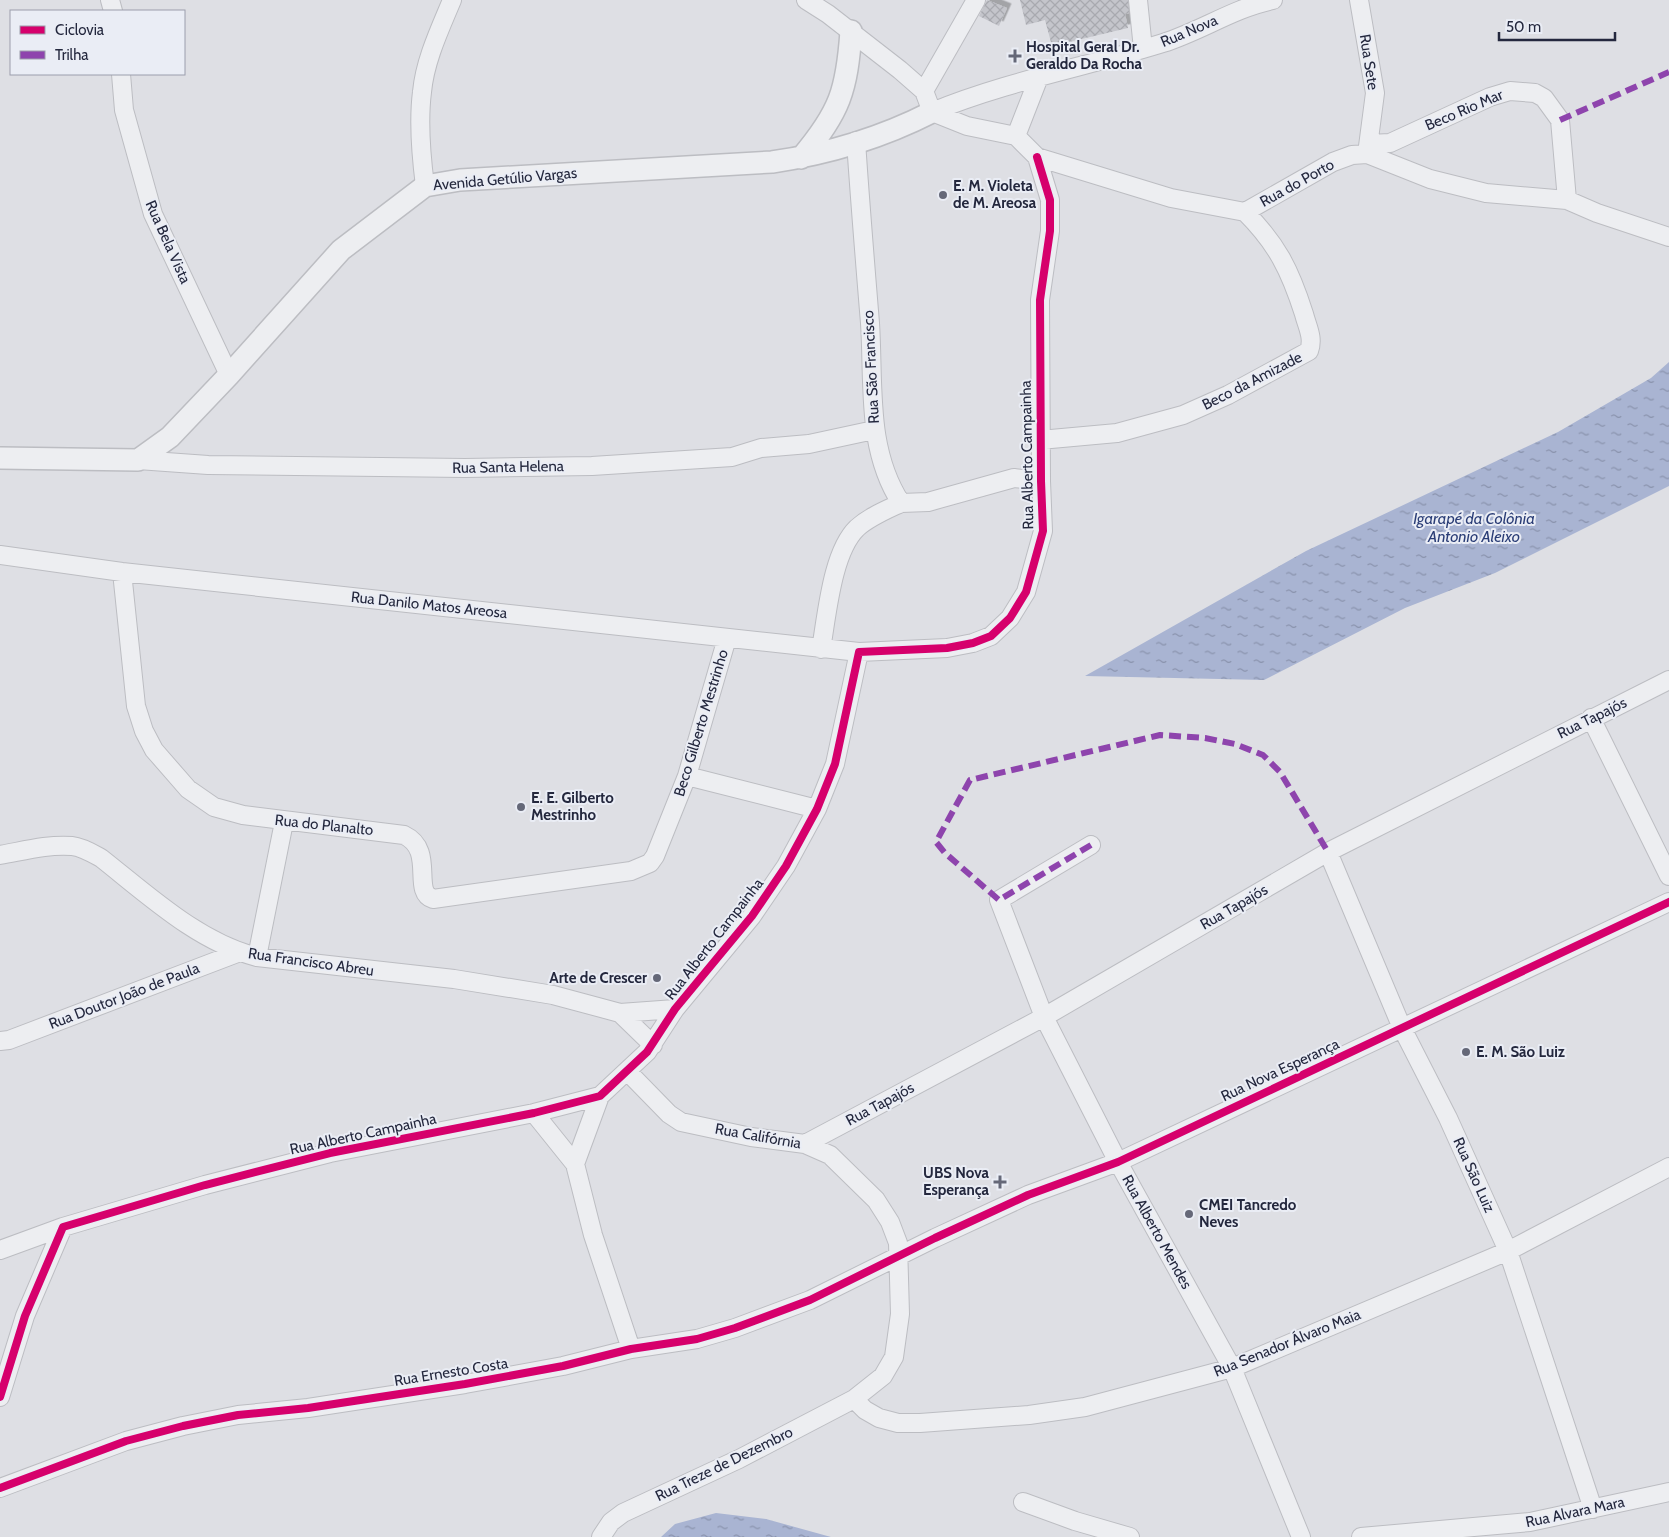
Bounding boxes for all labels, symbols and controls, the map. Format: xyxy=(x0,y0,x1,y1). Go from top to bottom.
legend xyxy=(10,10,185,75)
scale bar xyxy=(1499,10,1615,42)
street label: Rua Nova xyxy=(1158,11,1221,51)
text: 50 m xyxy=(1506,18,1541,36)
text: Ciclovia xyxy=(55,21,105,39)
street label: Rua Sete xyxy=(1356,33,1382,92)
place label: Hospital Geral Dr. Geraldo Da Rocha xyxy=(1026,38,1143,73)
text: Trilha xyxy=(55,46,89,64)
marker: Hospital Geral Dr. Geraldo Da Rocha xyxy=(1008,49,1022,63)
street label: Beco Rio Mar xyxy=(1422,85,1506,134)
street label: Rua do Porto xyxy=(1257,155,1337,211)
street label: Avenida Getúlio Vargas xyxy=(432,164,578,194)
place label: E. M. Violeta de M. Areosa xyxy=(953,177,1037,212)
marker: E. M. Violeta de M. Areosa xyxy=(937,189,949,201)
street label: Rua Bela Vista xyxy=(142,197,195,287)
street label: Rua São Francisco xyxy=(859,310,883,424)
street label: Beco da Amizade xyxy=(1199,348,1305,414)
street label: Rua Alberto Campainha xyxy=(1017,379,1037,530)
street label: Rua Santa Helena xyxy=(452,457,565,477)
water label: Igarapé da Colônia Antonio Aleixo xyxy=(1413,509,1535,546)
street label: Rua Danilo Matos Areosa xyxy=(350,588,509,622)
street label: Beco Gilberto Mestrinho xyxy=(670,647,732,799)
street label: Rua Tapajós xyxy=(1554,694,1630,742)
place label: E. E. Gilberto Mestrinho xyxy=(531,789,614,824)
marker: E. E. Gilberto Mestrinho xyxy=(515,801,527,813)
street label: Rua do Planalto xyxy=(274,811,374,839)
street label: Rua Alberto Campainha xyxy=(661,874,768,1003)
street label: Rua Tapajós xyxy=(1197,881,1271,933)
street label: Rua Francisco Abreu xyxy=(247,944,375,980)
street label: Rua Doutor João de Paula xyxy=(46,959,203,1033)
place label: Arte de Crescer xyxy=(549,969,647,987)
marker: Arte de Crescer xyxy=(651,972,663,984)
street label: Rua Nova Esperança xyxy=(1218,1034,1343,1105)
place label: E. M. São Luiz xyxy=(1476,1043,1565,1061)
marker: E. M. São Luiz xyxy=(1460,1046,1472,1058)
street label: Rua Tapajós xyxy=(843,1078,917,1130)
street label: Rua Alberto Campainha xyxy=(288,1110,439,1158)
street label: Rua Califórnia xyxy=(714,1120,803,1153)
street label: Rua São Luiz xyxy=(1449,1135,1499,1215)
place label: UBS Nova Esperança xyxy=(923,1164,990,1199)
street label: Rua Alberto Mendes xyxy=(1118,1172,1196,1292)
marker: UBS Nova Esperança xyxy=(993,1175,1007,1189)
place label: CMEI Tancredo Neves xyxy=(1199,1196,1297,1231)
marker: CMEI Tancredo Neves xyxy=(1183,1208,1195,1220)
street label: Rua Senador Álvaro Maia xyxy=(1211,1304,1364,1381)
street label: Rua Ernesto Costa xyxy=(393,1354,510,1390)
street label: Rua Treze de Dezembro xyxy=(652,1423,796,1505)
street label: Rua Alvara Mara xyxy=(1524,1493,1627,1531)

